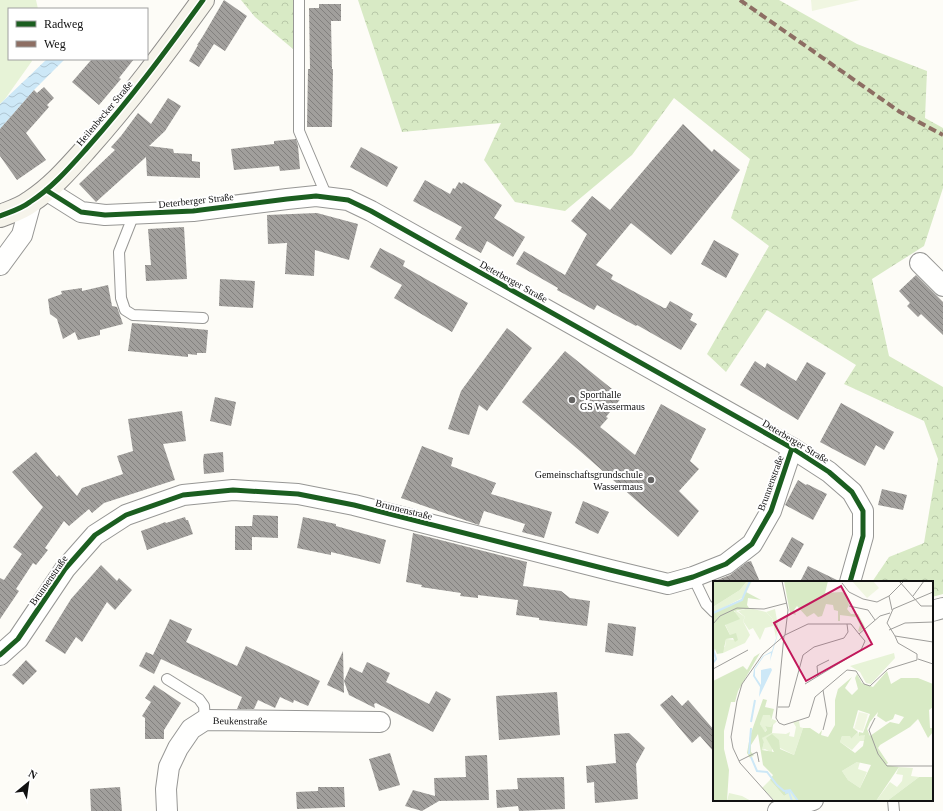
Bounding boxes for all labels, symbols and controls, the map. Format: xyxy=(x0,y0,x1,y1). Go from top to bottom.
legend xyxy=(8,8,148,60)
text: Radweg xyxy=(44,17,83,31)
text: Weg xyxy=(44,37,66,51)
street label: Heilenbecker Straße xyxy=(74,78,135,148)
street label: Deterberger Straße xyxy=(158,191,235,210)
street label: Deterberger Straße xyxy=(478,258,550,305)
place label: Sporthalle GS Wassermaus xyxy=(580,389,645,412)
marker: Sporthalle GS Wassermaus xyxy=(567,395,577,405)
street label: Deterberger Straße xyxy=(760,417,831,466)
street label: Brunnenstraße xyxy=(755,453,786,512)
place label: Gemeinschaftsgrundschule Wassermaus xyxy=(535,469,644,492)
marker: Gemeinschaftsgrundschule Wassermaus xyxy=(646,475,656,485)
street label: Brunnenstraße xyxy=(374,497,434,522)
street label: Brunnenstraße xyxy=(27,553,70,607)
inset map xyxy=(713,581,933,801)
street label: Beukenstraße xyxy=(213,715,268,727)
north arrow xyxy=(8,763,48,803)
text: N xyxy=(26,767,39,781)

